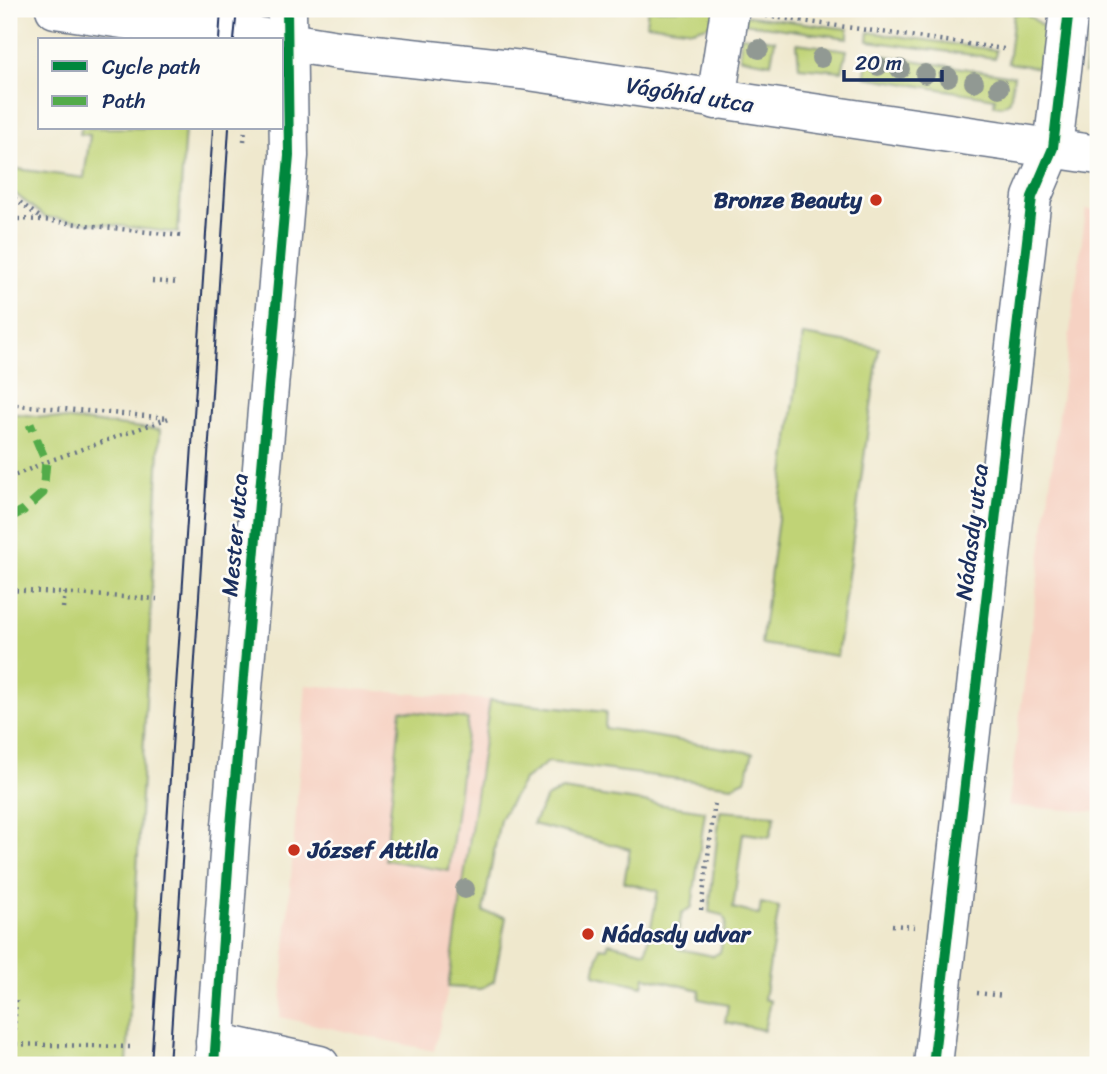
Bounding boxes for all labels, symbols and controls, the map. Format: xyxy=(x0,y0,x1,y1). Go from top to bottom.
legend xyxy=(38,38,284,130)
scale bar xyxy=(844,38,942,82)
text: 20 m xyxy=(855,44,902,82)
text: Cycle path xyxy=(102,48,201,86)
street label: Vágóhíd utca xyxy=(623,65,757,125)
text: Path xyxy=(102,82,145,120)
place label: Bronze Beauty xyxy=(714,180,863,221)
marker: Bronze Beauty xyxy=(868,192,884,208)
street label: Nádasdy utca xyxy=(943,461,1001,603)
street label: Mester utca xyxy=(209,472,261,598)
place label: József Attila xyxy=(306,830,439,871)
marker: József Attila xyxy=(286,842,302,858)
place label: Nádasdy udvar xyxy=(601,914,752,955)
marker: Nádasdy udvar xyxy=(580,926,596,942)

